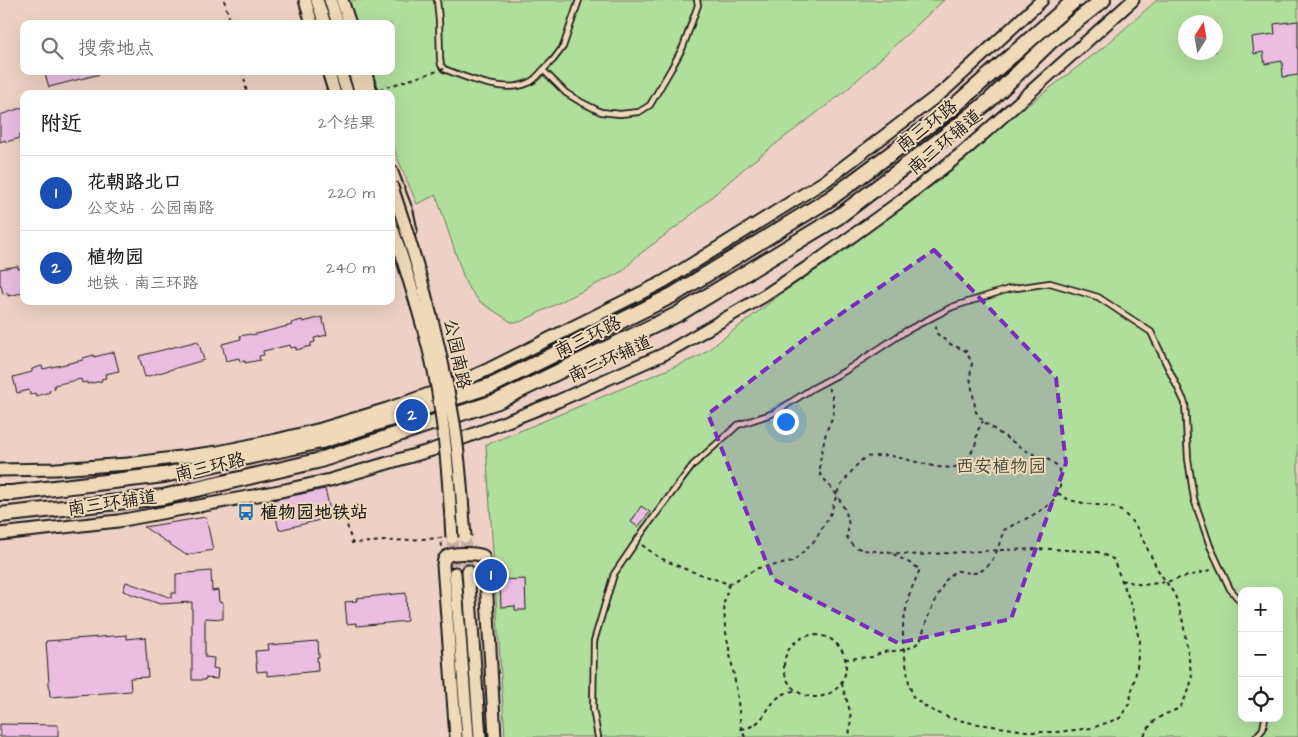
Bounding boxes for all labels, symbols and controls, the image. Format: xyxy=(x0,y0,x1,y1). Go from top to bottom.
north arrow xyxy=(1178,15,1223,60)
search box xyxy=(20,20,395,75)
icon: search xyxy=(38,34,66,62)
text: 搜索地点 xyxy=(78,35,154,62)
street label: 南三环路 xyxy=(891,94,963,158)
street label: 南三环辅道 xyxy=(902,103,988,181)
text: 附近 xyxy=(40,109,82,138)
text: 2个结果 xyxy=(318,112,375,134)
text: 花朝路北口 xyxy=(87,169,182,196)
text: 1 xyxy=(55,182,57,204)
text: 220 m xyxy=(328,182,375,204)
text: 公交站 · 公园南路 xyxy=(87,197,214,219)
text: 植物园 xyxy=(87,244,144,271)
text: 2 xyxy=(51,257,61,279)
text: 240 m xyxy=(326,257,375,279)
text: 地铁 · 南三环路 xyxy=(87,272,198,294)
street label: 南三环路 xyxy=(550,310,626,364)
street label: 公园南路 xyxy=(437,316,477,392)
street label: 南三环辅道 xyxy=(564,329,656,389)
pin: 2 xyxy=(396,396,428,434)
your location xyxy=(773,409,799,435)
street label: 南三环路 xyxy=(172,447,248,487)
park label: 西安植物园 xyxy=(956,454,1046,479)
street label: 南三环辅道 xyxy=(66,484,158,522)
place label: 植物园地铁站 xyxy=(260,500,368,525)
bus stop icon: 植物园地铁站 xyxy=(236,502,256,522)
pin: 1 xyxy=(475,556,507,594)
map controls xyxy=(1238,587,1283,722)
button: + xyxy=(1238,587,1283,632)
button: − xyxy=(1238,632,1283,677)
button: locate xyxy=(1238,677,1283,722)

